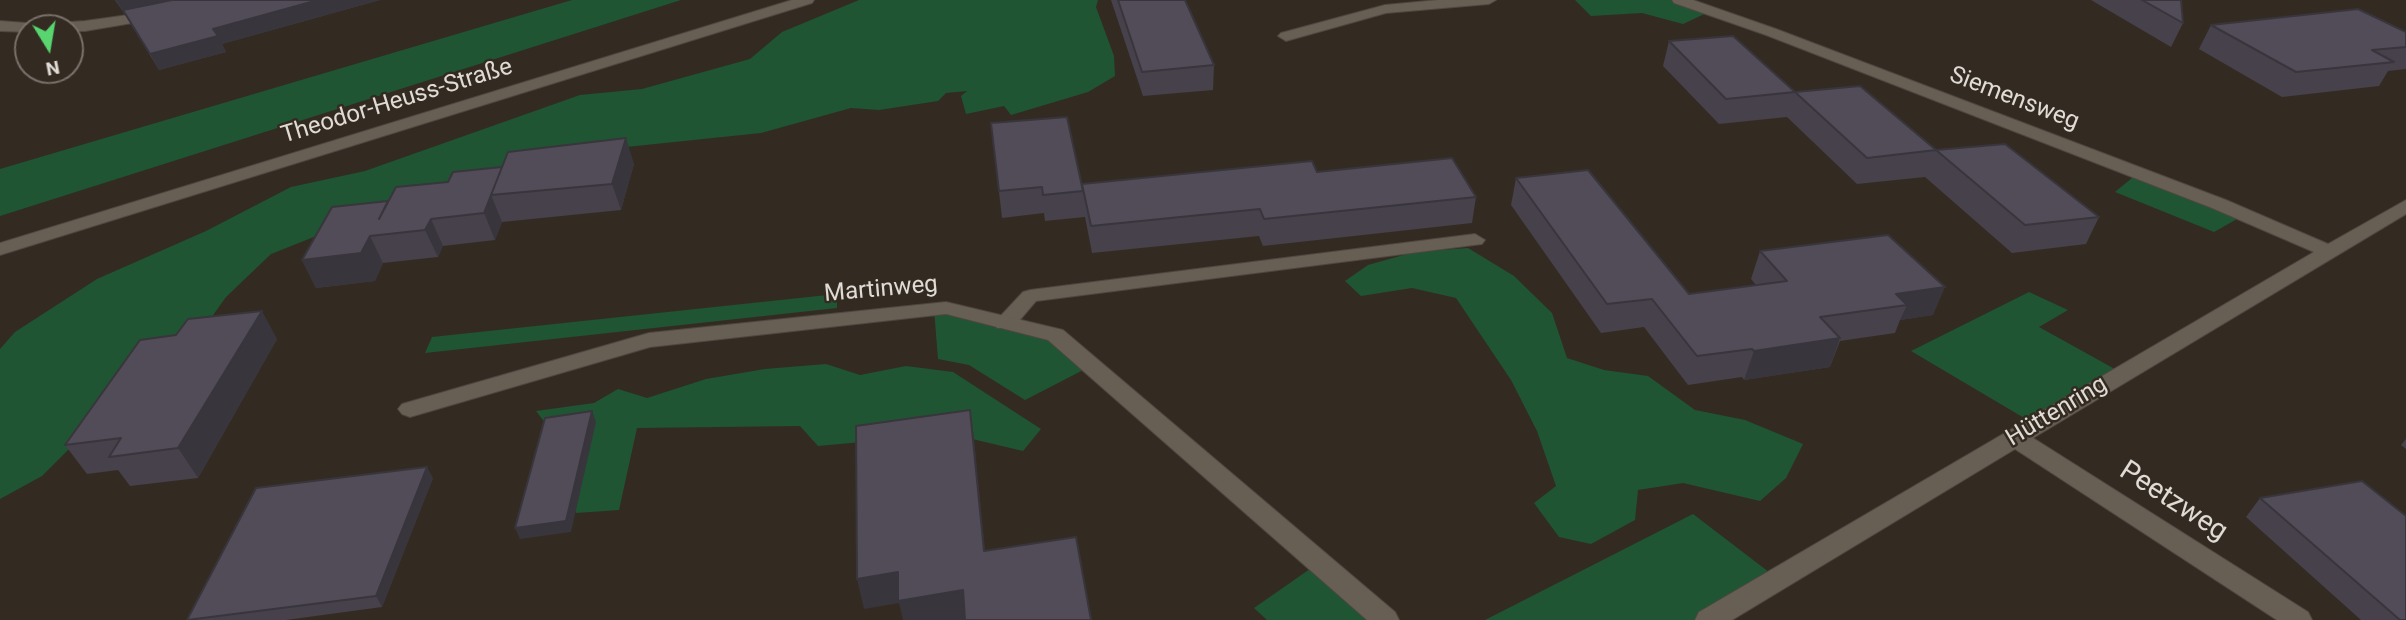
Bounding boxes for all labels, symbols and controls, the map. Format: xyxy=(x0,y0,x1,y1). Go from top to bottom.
north arrow xyxy=(14,14,84,84)
street label: Theodor-Heuss-Straße xyxy=(278,53,516,151)
text: N xyxy=(44,56,61,81)
street label: Siemensweg xyxy=(1945,61,2083,137)
street label: Martinweg xyxy=(823,271,939,309)
street label: Hüttenring xyxy=(2001,371,2113,453)
street label: Peetzweg xyxy=(2113,455,2233,549)

